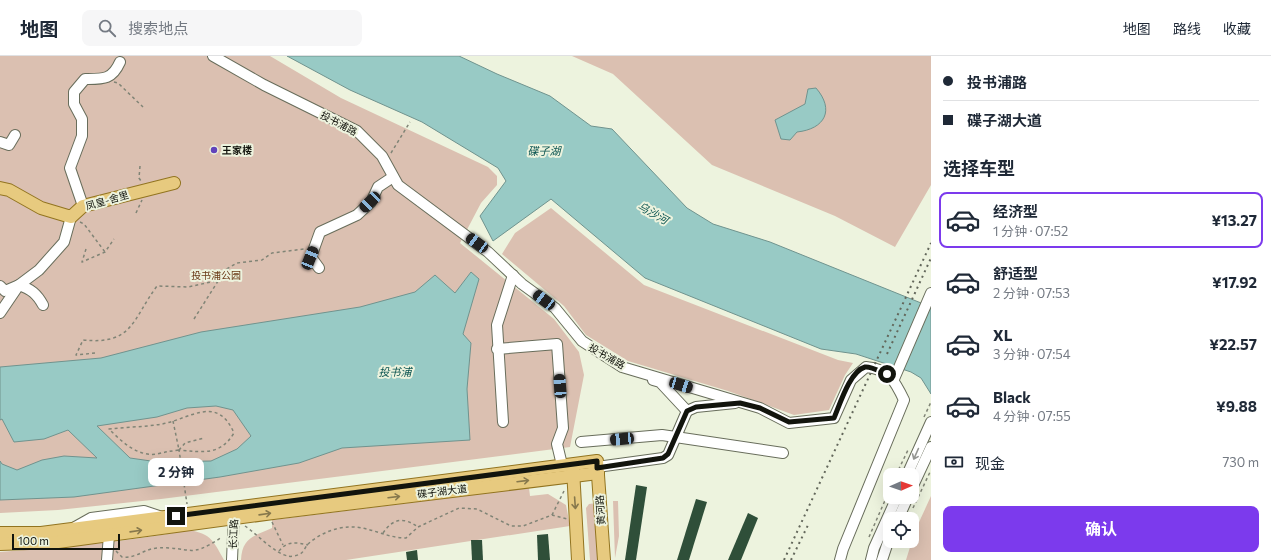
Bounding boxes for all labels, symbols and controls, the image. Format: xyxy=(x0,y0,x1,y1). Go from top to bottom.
search box xyxy=(82,10,362,46)
text: 地图 xyxy=(20,17,58,40)
icon: search xyxy=(96,17,118,39)
text: 搜索地点 xyxy=(128,19,188,37)
text: 地图 xyxy=(1123,20,1151,37)
text: 路线 xyxy=(1173,20,1201,37)
text: 收藏 xyxy=(1223,20,1251,37)
text: 投书浦路 xyxy=(967,73,1027,91)
street label: 投书浦路 xyxy=(319,108,359,138)
text: 碟子湖大道 xyxy=(967,111,1042,129)
place label: 王家楼 xyxy=(222,144,252,156)
water label: 碟子湖 xyxy=(528,144,562,157)
marker: 王家楼 xyxy=(209,145,219,155)
text: 选择车型 xyxy=(943,157,1015,179)
street label: 凤皇-舍里 xyxy=(84,188,130,212)
car xyxy=(357,189,383,215)
water label: 乌沙河 xyxy=(636,199,673,227)
icon: car xyxy=(945,202,981,238)
text: 经济型 xyxy=(993,202,1038,220)
text: ¥13.27 xyxy=(1211,211,1257,229)
text: 1 分钟 · 07:52 xyxy=(993,223,1068,239)
car xyxy=(464,231,490,255)
car xyxy=(300,245,320,271)
icon: car xyxy=(945,264,981,300)
text: 舒适型 xyxy=(993,264,1038,282)
park label: 投书浦公园 xyxy=(191,269,241,281)
text: ¥17.92 xyxy=(1212,273,1257,291)
text: 2 分钟 · 07:53 xyxy=(993,285,1070,301)
car xyxy=(531,288,557,312)
icon: car xyxy=(945,326,981,362)
text: XL xyxy=(993,326,1012,344)
text: ¥22.57 xyxy=(1209,335,1257,353)
street label: 投书浦路 xyxy=(587,341,627,371)
text: 3 分钟 · 07:54 xyxy=(993,346,1071,362)
water label: 投书浦 xyxy=(379,365,413,378)
route start xyxy=(878,365,896,383)
car xyxy=(553,374,567,398)
car xyxy=(668,376,694,394)
icon: car xyxy=(945,388,981,424)
text: Black xyxy=(993,388,1031,406)
text: ¥9.88 xyxy=(1216,397,1257,415)
text: 4 分钟 · 07:55 xyxy=(993,408,1071,424)
car xyxy=(610,432,634,446)
one-way arrow xyxy=(912,448,919,460)
icon: cash xyxy=(943,451,965,473)
text: 现金 xyxy=(975,454,1005,472)
text: 730 m xyxy=(1222,454,1259,470)
callout: 2 分钟 xyxy=(148,458,204,486)
text: 2 分钟 xyxy=(158,464,194,480)
north arrow xyxy=(883,468,919,504)
map controls xyxy=(883,468,919,548)
one-way arrow xyxy=(516,477,529,485)
street label: 碟子湖大道 xyxy=(416,482,468,500)
one-way arrow xyxy=(387,494,400,501)
street label: 黄河路 xyxy=(593,495,607,525)
one-way arrow xyxy=(571,496,579,509)
button: 确认 xyxy=(943,506,1259,552)
route end xyxy=(167,507,185,525)
one-way arrow xyxy=(258,510,271,518)
button: locate xyxy=(883,512,919,548)
street label: 长江路 xyxy=(226,519,240,549)
one-way arrow xyxy=(129,528,142,535)
scale bar xyxy=(12,532,120,551)
text: 100 m xyxy=(18,534,49,547)

